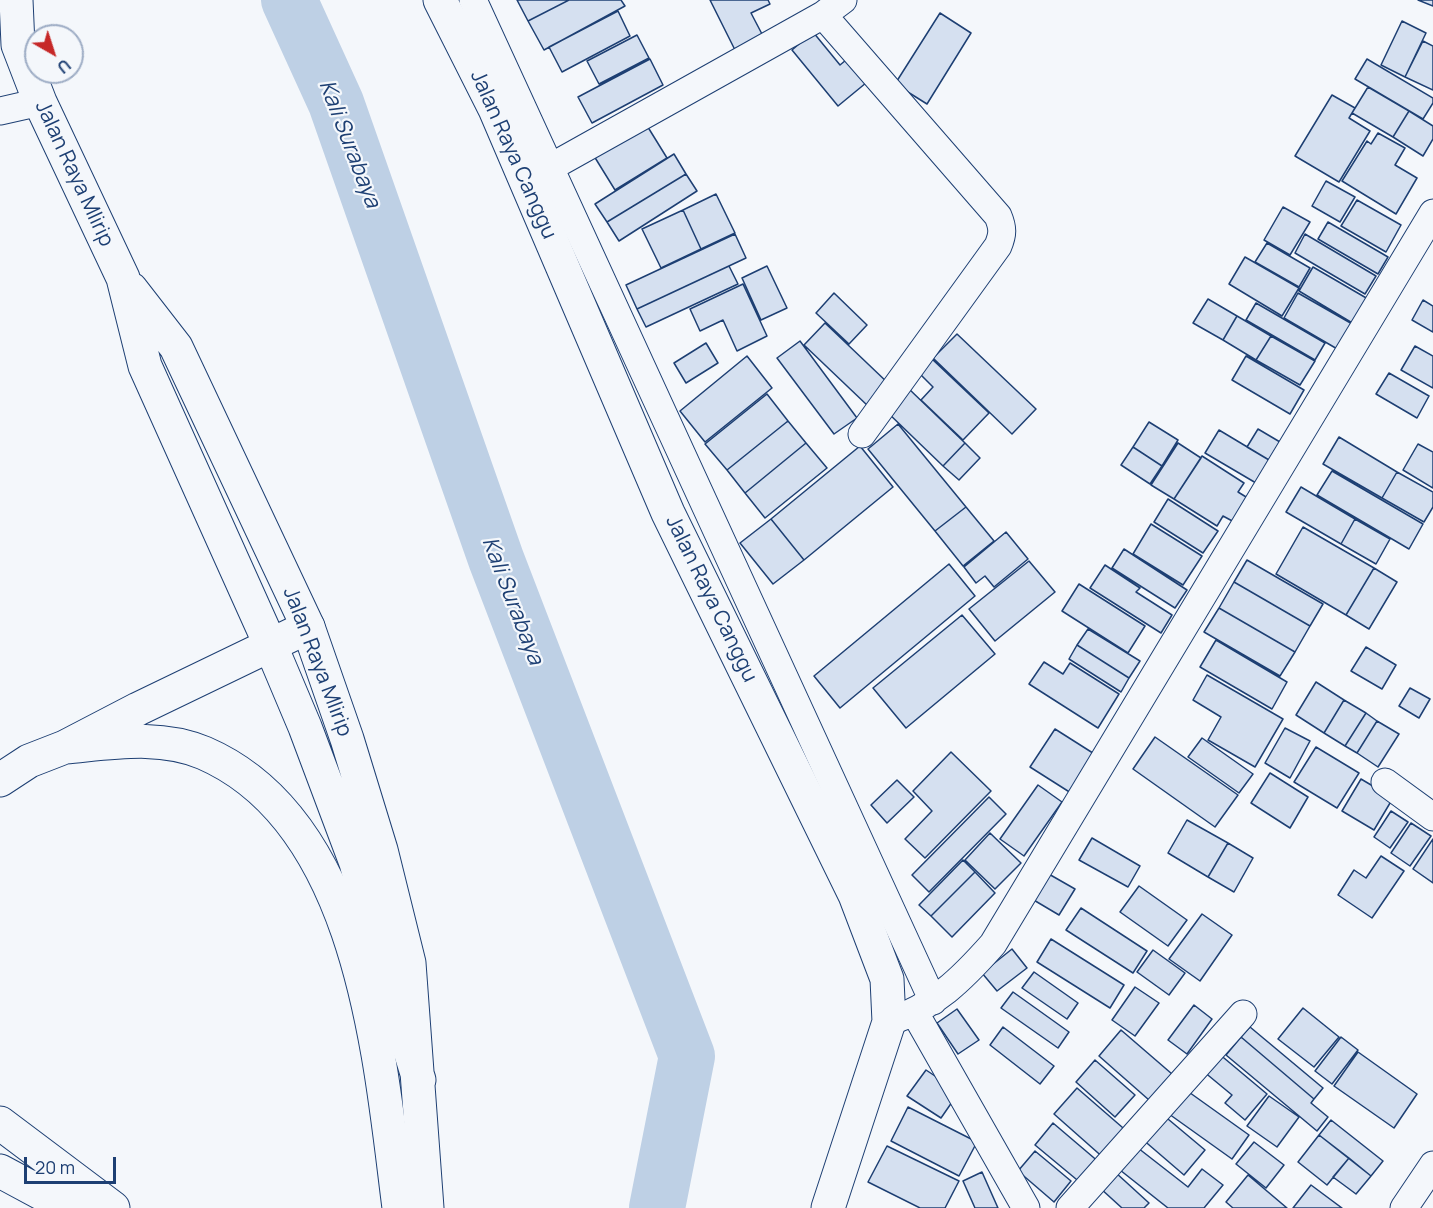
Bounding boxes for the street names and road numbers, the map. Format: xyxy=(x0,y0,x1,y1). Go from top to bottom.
street label: Jalan Raya Canggu xyxy=(464,67,562,243)
street label: Jalan Raya Mlirip xyxy=(29,97,119,251)
street label: Jalan Raya Canggu xyxy=(660,512,762,686)
street label: Jalan Raya Mlirip xyxy=(277,584,357,740)

